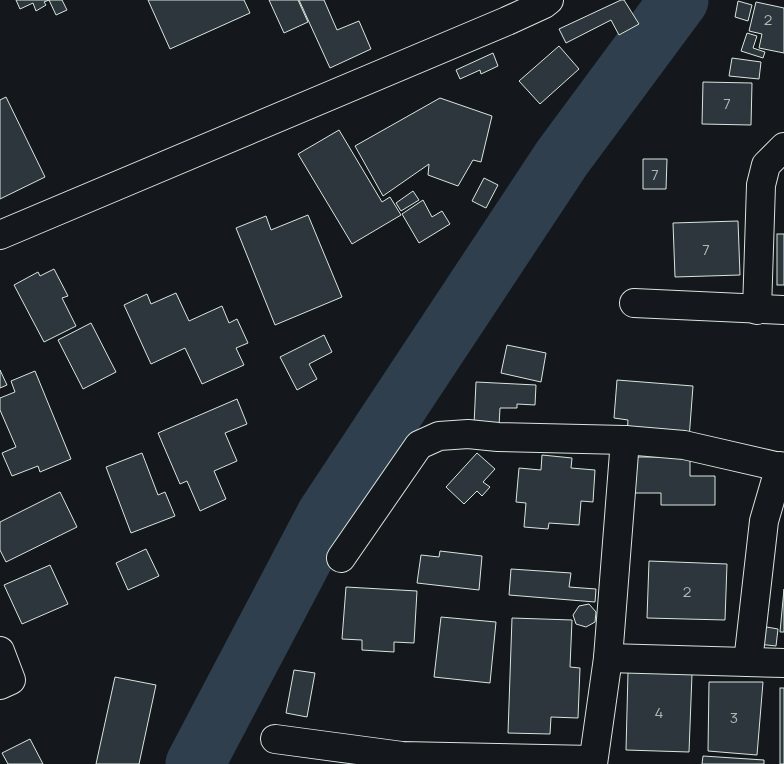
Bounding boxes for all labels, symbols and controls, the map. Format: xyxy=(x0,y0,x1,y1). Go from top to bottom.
house number: 2 xyxy=(764,9,772,30)
house number: 7 xyxy=(723,93,731,114)
house number: 7 xyxy=(651,164,659,185)
house number: 7 xyxy=(702,239,710,260)
house number: 2 xyxy=(683,581,691,602)
house number: 4 xyxy=(655,702,664,723)
house number: 3 xyxy=(730,707,738,728)

